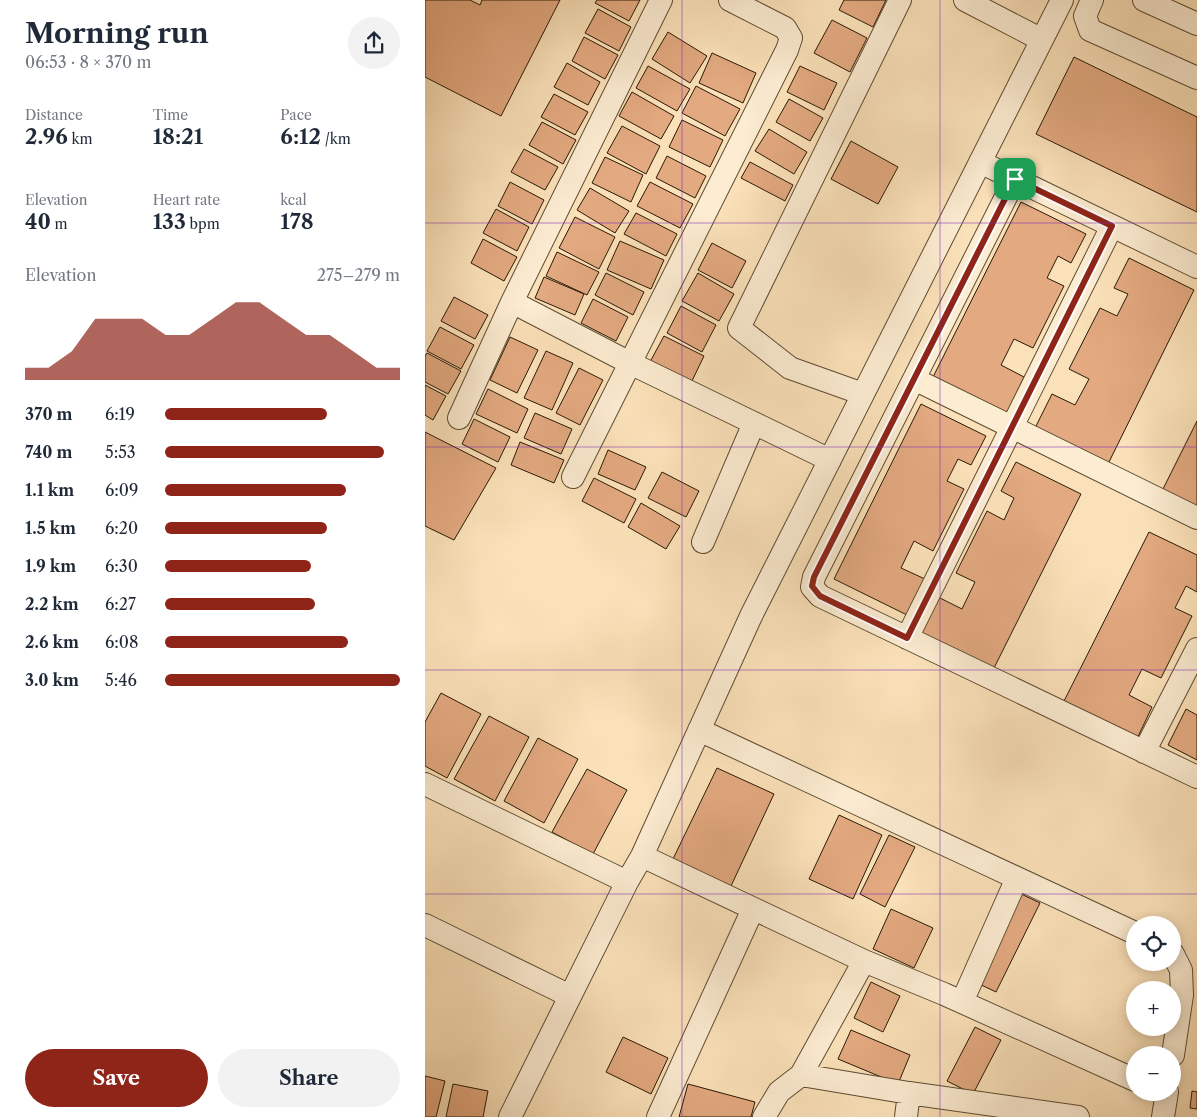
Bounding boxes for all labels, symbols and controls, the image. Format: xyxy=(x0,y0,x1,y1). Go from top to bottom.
text: Morning run xyxy=(25,16,209,50)
button: share xyxy=(348,17,400,69)
text: 06:53 · 8 × 370 m xyxy=(25,52,151,72)
text: Distance xyxy=(25,106,83,124)
text: Time xyxy=(153,106,188,124)
text: Pace xyxy=(280,106,312,124)
text: 2.96 xyxy=(25,124,68,149)
text: 18:21 xyxy=(153,124,203,149)
text: 6:12 xyxy=(280,124,321,149)
text: km xyxy=(68,130,93,148)
text: /km xyxy=(321,130,351,148)
pin xyxy=(994,158,1036,200)
icon: arrive xyxy=(1001,165,1029,193)
text: Elevation xyxy=(25,191,88,209)
text: Heart rate xyxy=(153,191,220,209)
text: kcal xyxy=(280,191,307,209)
text: 40 xyxy=(25,209,51,234)
text: 133 xyxy=(153,209,186,234)
text: 178 xyxy=(280,209,314,234)
text: m xyxy=(51,215,68,233)
text: bpm xyxy=(186,215,220,233)
text: Elevation xyxy=(25,265,96,285)
text: 275–279 m xyxy=(317,265,400,285)
text: 370 m xyxy=(25,404,73,424)
text: 6:19 xyxy=(105,404,135,424)
text: 740 m xyxy=(25,442,72,462)
text: 5:53 xyxy=(105,442,136,462)
text: 1.1 km xyxy=(25,480,74,500)
text: 6:09 xyxy=(105,480,138,500)
text: 1.5 km xyxy=(25,518,76,538)
text: 6:20 xyxy=(105,518,138,538)
text: 1.9 km xyxy=(25,556,76,576)
text: 6:30 xyxy=(105,556,138,576)
text: 2.2 km xyxy=(25,594,79,614)
text: 6:27 xyxy=(105,594,136,614)
text: 2.6 km xyxy=(25,632,79,652)
text: 6:08 xyxy=(105,632,138,652)
text: 3.0 km xyxy=(25,670,79,690)
text: 5:46 xyxy=(105,670,137,690)
map controls xyxy=(1126,916,1181,1101)
button: locate xyxy=(1126,916,1181,971)
button: + xyxy=(1126,981,1181,1036)
button: − xyxy=(1126,1046,1181,1101)
button: Save xyxy=(25,1049,208,1107)
button: Share xyxy=(218,1049,400,1107)

